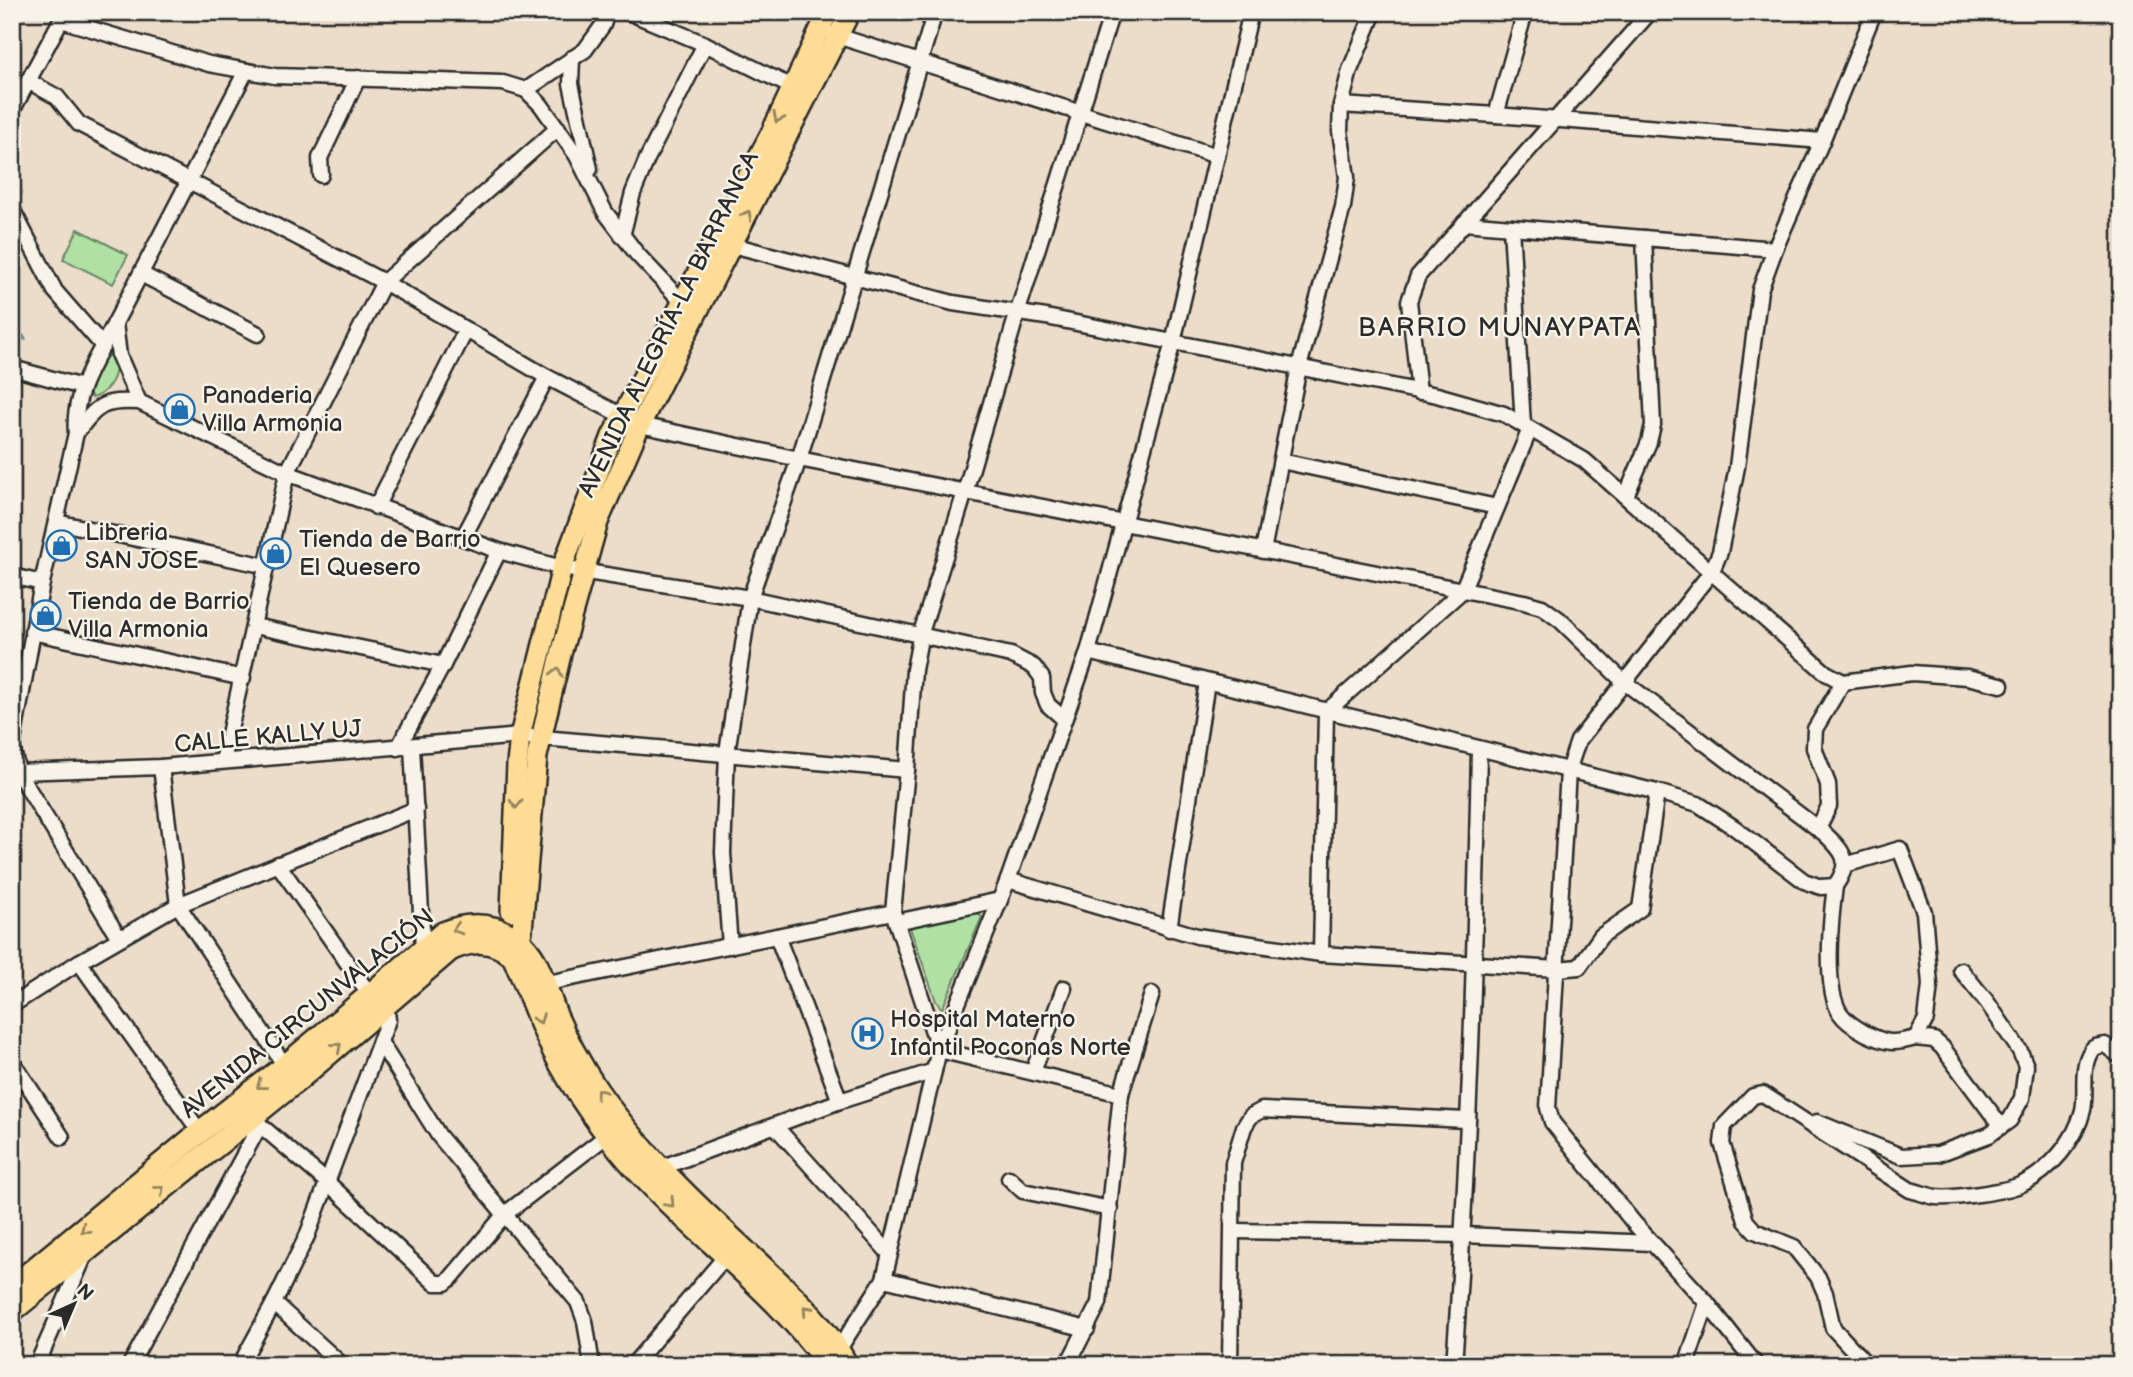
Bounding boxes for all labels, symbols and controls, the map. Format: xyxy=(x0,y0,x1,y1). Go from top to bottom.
one-way arrow xyxy=(772,111,786,123)
street label: AVENIDA ALEGRÍA-LA BARRANCA xyxy=(571,146,765,502)
one-way arrow xyxy=(739,210,753,222)
district label: BARRIO MUNAYPATA xyxy=(1358,313,1642,344)
place label: Panaderia Villa Armonia xyxy=(202,381,343,438)
shop icon: Panaderia Villa Armonia xyxy=(162,392,196,426)
place label: Libreria SAN JOSE xyxy=(85,518,199,575)
place label: Tienda de Barrio El Quesero xyxy=(299,525,481,582)
shop icon: Libreria SAN JOSE xyxy=(45,529,79,563)
shop icon: Tienda de Barrio El Quesero xyxy=(259,536,293,570)
place label: Tienda de Barrio Villa Armonia xyxy=(68,587,250,644)
shop icon: Tienda de Barrio Villa Armonia xyxy=(28,598,62,632)
one-way arrow xyxy=(548,666,563,678)
street label: CALLE KALLY UJ xyxy=(173,714,363,759)
one-way arrow xyxy=(508,799,523,810)
street label: AVENIDA CIRCUNVALACIÓN xyxy=(174,901,440,1125)
one-way arrow xyxy=(452,920,464,935)
place label: Hospital Materno Infantil Poconas Norte xyxy=(890,1005,1131,1062)
one-way arrow xyxy=(531,1013,545,1025)
hospital icon: Hospital Materno Infantil Poconas Norte xyxy=(850,1016,884,1050)
one-way arrow xyxy=(328,1043,341,1055)
one-way arrow xyxy=(256,1076,269,1089)
one-way arrow xyxy=(595,1087,608,1100)
one-way arrow xyxy=(152,1186,165,1198)
one-way arrow xyxy=(661,1195,674,1208)
one-way arrow xyxy=(80,1220,92,1233)
north arrow xyxy=(38,1268,108,1338)
text: N xyxy=(72,1280,98,1306)
one-way arrow xyxy=(803,1305,815,1318)

